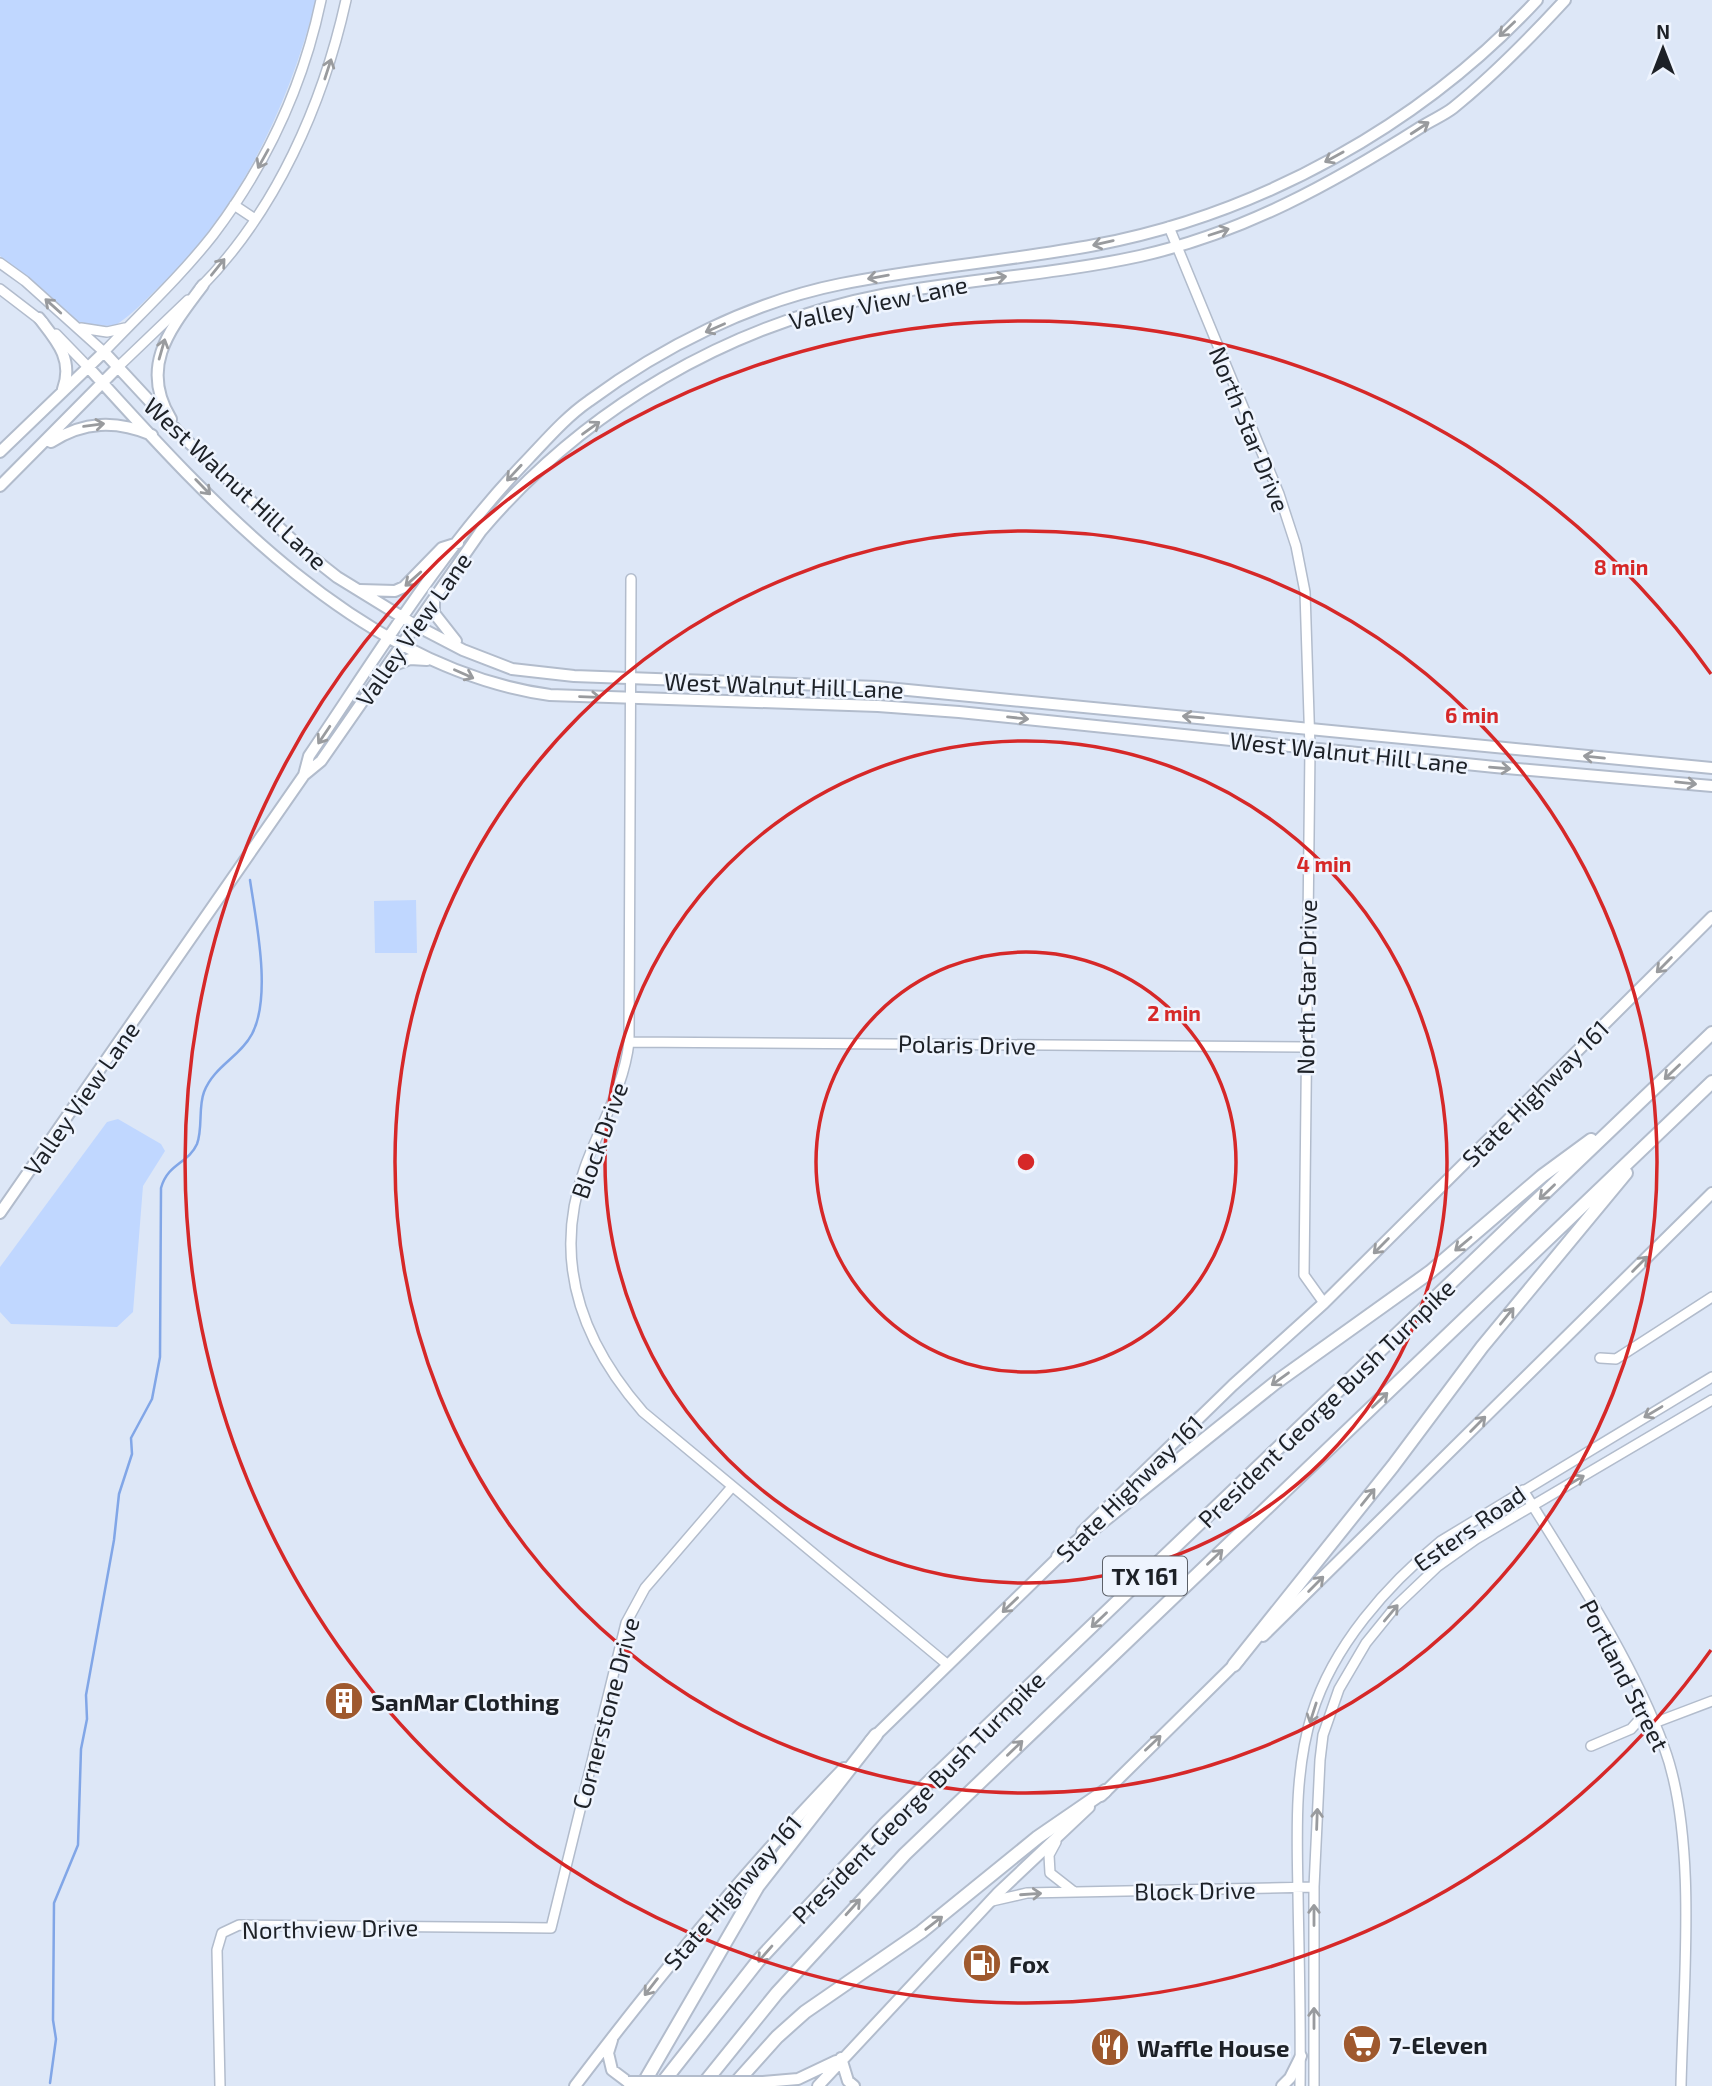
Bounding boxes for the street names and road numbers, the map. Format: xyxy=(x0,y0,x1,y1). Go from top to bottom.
street label: Valley View Lane xyxy=(786,269,970,335)
street label: North Star Drive xyxy=(1204,342,1296,516)
street label: West Walnut Hill Lane xyxy=(138,391,334,575)
street label: Valley View Lane xyxy=(349,546,477,712)
street label: West Walnut Hill Lane xyxy=(664,666,904,704)
street label: West Walnut Hill Lane xyxy=(1228,725,1470,779)
street label: North Star Drive xyxy=(1290,899,1322,1075)
street label: State Highway 161 xyxy=(1456,1014,1614,1172)
street label: Valley View Lane xyxy=(17,1015,145,1181)
street label: Polaris Drive xyxy=(898,1028,1036,1060)
street label: Block Drive xyxy=(565,1078,633,1202)
street label: President George Bush Turnpike xyxy=(1192,1273,1460,1533)
street label: State Highway 161 xyxy=(1050,1409,1208,1567)
street label: Esters Road xyxy=(1407,1479,1531,1577)
road number: TX 161 xyxy=(1103,1556,1187,1596)
street label: Portland Street xyxy=(1574,1594,1676,1756)
street label: Cornerstone Drive xyxy=(565,1614,645,1812)
street label: President George Bush Turnpike xyxy=(786,1665,1050,1929)
street label: State Highway 161 xyxy=(657,1809,807,1975)
street label: Block Drive xyxy=(1134,1874,1256,1906)
street label: Northview Drive xyxy=(242,1912,418,1944)

